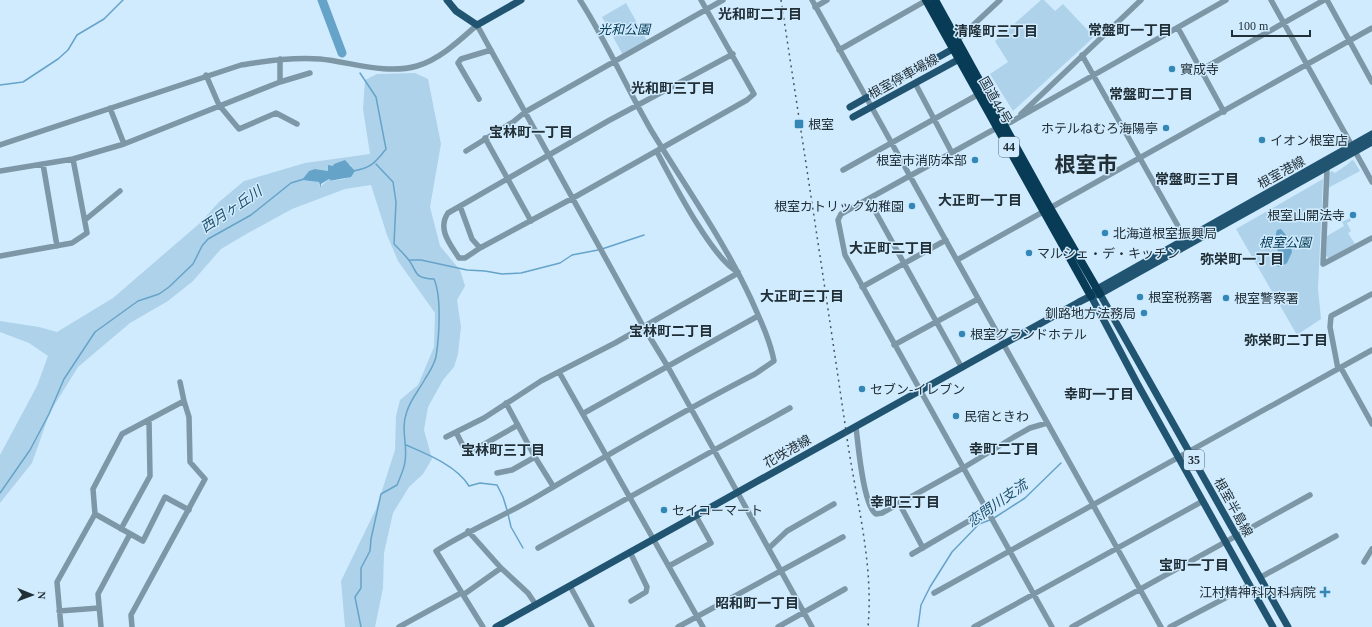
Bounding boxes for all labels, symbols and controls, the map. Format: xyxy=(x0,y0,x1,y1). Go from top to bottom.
district label: 光和町二丁目 xyxy=(718,7,802,22)
scale bar xyxy=(1232,12,1310,38)
text: 100 m xyxy=(1238,19,1269,33)
park label: 光和公園 xyxy=(598,22,652,37)
district label: 常盤町一丁目 xyxy=(1088,23,1172,38)
district label: 清隆町三丁目 xyxy=(954,24,1038,39)
street label: 根室停車場線 xyxy=(865,51,941,102)
place label: 實成寺 xyxy=(1180,62,1219,77)
marker: 實成寺 xyxy=(1167,64,1177,74)
street label: 国道44号 xyxy=(976,74,1015,127)
district label: 光和町三丁目 xyxy=(631,81,715,96)
district label: 常盤町二丁目 xyxy=(1109,87,1193,102)
place label: 根室 xyxy=(808,117,834,132)
marker: 根室 xyxy=(793,118,805,130)
place label: ホテルねむろ海陽亭 xyxy=(1041,121,1158,136)
marker: ホテルねむろ海陽亭 xyxy=(1161,123,1171,133)
district label: 宝林町一丁目 xyxy=(489,125,573,140)
place label: イオン根室店 xyxy=(1270,133,1348,148)
marker: イオン根室店 xyxy=(1257,135,1267,145)
road number: 44 xyxy=(999,137,1019,157)
place label: 根室市消防本部 xyxy=(876,153,967,168)
district label: 根室市 xyxy=(1055,153,1118,177)
street label: 根室港線 xyxy=(1255,153,1308,192)
marker: 根室市消防本部 xyxy=(970,155,980,165)
district label: 常盤町三丁目 xyxy=(1155,172,1239,187)
water label: 西月ヶ丘川 xyxy=(198,183,266,235)
district label: 大正町一丁目 xyxy=(938,193,1022,208)
place label: 根室カトリック幼稚園 xyxy=(774,199,904,214)
marker: 根室カトリック幼稚園 xyxy=(907,201,917,211)
place label: 根室山開法寺 xyxy=(1267,208,1345,223)
marker: 根室山開法寺 xyxy=(1348,210,1358,220)
place label: 北海道根室振興局 xyxy=(1113,226,1217,241)
marker: 北海道根室振興局 xyxy=(1100,228,1110,238)
park label: 根室公園 xyxy=(1259,235,1313,250)
district label: 大正町二丁目 xyxy=(849,241,933,256)
place label: マルシェ・デ・キッチン xyxy=(1037,246,1180,261)
marker: マルシェ・デ・キッチン xyxy=(1024,248,1034,258)
district label: 弥栄町一丁目 xyxy=(1200,252,1284,267)
district label: 大正町三丁目 xyxy=(760,289,844,304)
place label: 根室税務署 xyxy=(1148,290,1213,305)
place label: 根室警察署 xyxy=(1234,291,1299,306)
marker: 根室税務署 xyxy=(1135,292,1145,302)
marker: 根室警察署 xyxy=(1221,293,1231,303)
place label: 釧路地方法務局 xyxy=(1045,306,1136,321)
marker: 釧路地方法務局 xyxy=(1139,308,1149,318)
district label: 宝林町二丁目 xyxy=(629,324,713,339)
place label: 根室グランドホテル xyxy=(970,327,1087,342)
marker: 根室グランドホテル xyxy=(957,329,967,339)
district label: 弥栄町二丁目 xyxy=(1244,333,1328,348)
place label: セブン-イレブン xyxy=(870,382,965,397)
marker: セブン-イレブン xyxy=(857,384,867,394)
district label: 幸町一丁目 xyxy=(1064,387,1134,402)
place label: 民宿ときわ xyxy=(964,409,1029,424)
marker: 民宿ときわ xyxy=(951,411,961,421)
street label: 花咲港線 xyxy=(761,432,814,471)
district label: 幸町二丁目 xyxy=(969,442,1039,457)
district label: 宝林町三丁目 xyxy=(461,443,545,458)
road number: 35 xyxy=(1184,450,1204,470)
street label: 根室半島線 xyxy=(1211,475,1256,539)
water label: 恋問川支流 xyxy=(964,476,1032,530)
district label: 幸町三丁目 xyxy=(870,495,940,510)
place label: セイコーマート xyxy=(672,503,763,518)
marker: セイコーマート xyxy=(659,505,669,515)
district label: 宝町一丁目 xyxy=(1159,558,1229,573)
north arrow xyxy=(12,575,52,615)
place label: 江村精神科内科病院 xyxy=(1199,585,1316,600)
marker: 江村精神科内科病院 xyxy=(1319,586,1331,598)
text: N xyxy=(36,591,48,599)
district label: 昭和町一丁目 xyxy=(715,596,799,611)

